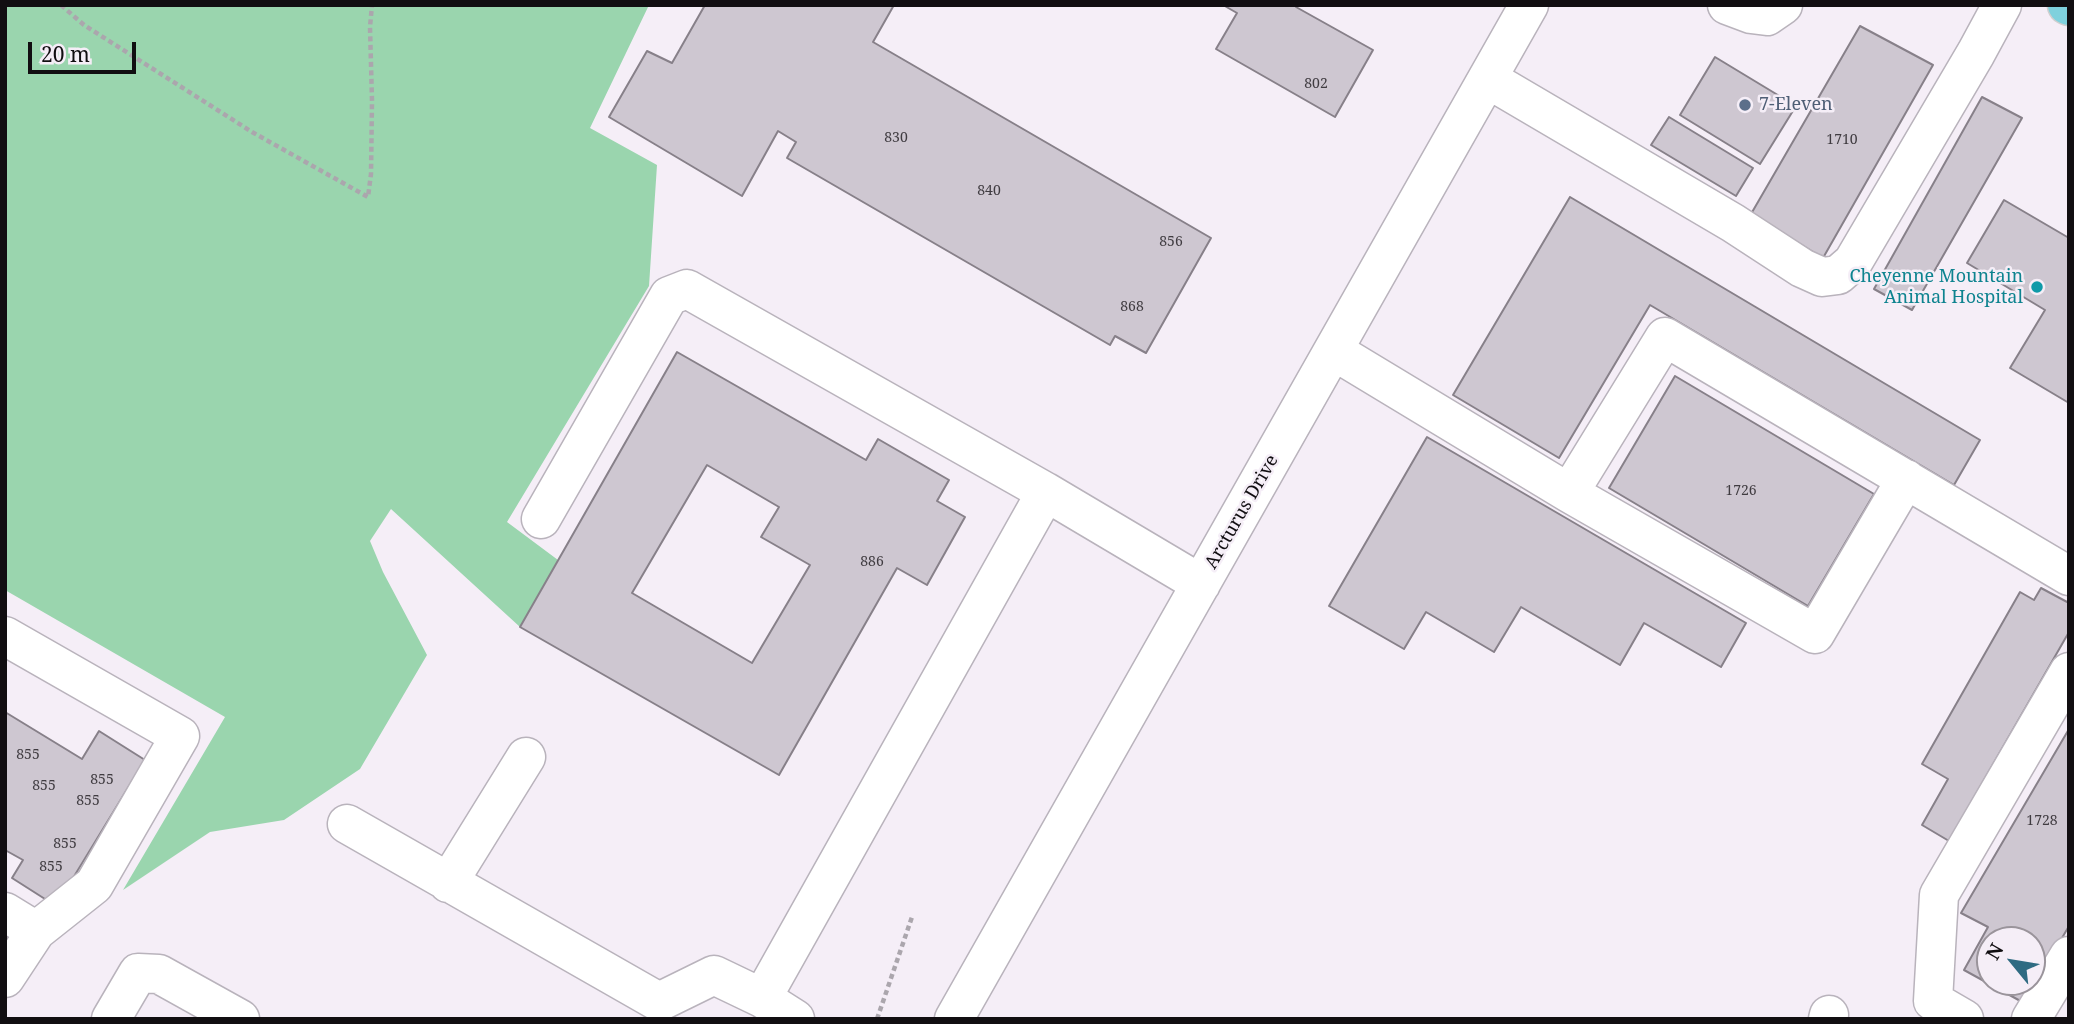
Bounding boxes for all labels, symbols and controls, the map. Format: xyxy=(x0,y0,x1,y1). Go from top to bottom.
scale bar xyxy=(32,28,140,72)
text: 20 m xyxy=(41,40,90,68)
house number: 802 xyxy=(1304,76,1328,92)
place label: 7-Eleven xyxy=(1759,94,1833,116)
marker: 7-Eleven xyxy=(1737,97,1753,113)
house number: 830 xyxy=(884,130,908,146)
house number: 1710 xyxy=(1826,132,1858,148)
house number: 840 xyxy=(977,183,1001,199)
house number: 856 xyxy=(1159,234,1183,250)
place label: Cheyenne Mountain Animal Hospital xyxy=(1849,266,2023,308)
marker: Cheyenne Mountain Animal Hospital xyxy=(2029,279,2045,295)
house number: 868 xyxy=(1120,299,1144,315)
street label: Arcturus Drive xyxy=(1201,451,1283,573)
house number: 1726 xyxy=(1725,483,1757,499)
house number: 886 xyxy=(860,554,884,570)
house number: 855 xyxy=(16,747,40,763)
house number: 855 xyxy=(90,772,114,788)
house number: 855 xyxy=(32,778,56,794)
house number: 855 xyxy=(76,793,100,809)
house number: 1728 xyxy=(2026,813,2058,829)
house number: 855 xyxy=(53,836,77,852)
house number: 855 xyxy=(39,859,63,875)
north arrow xyxy=(1976,926,2046,996)
text: N xyxy=(1980,939,2010,964)

